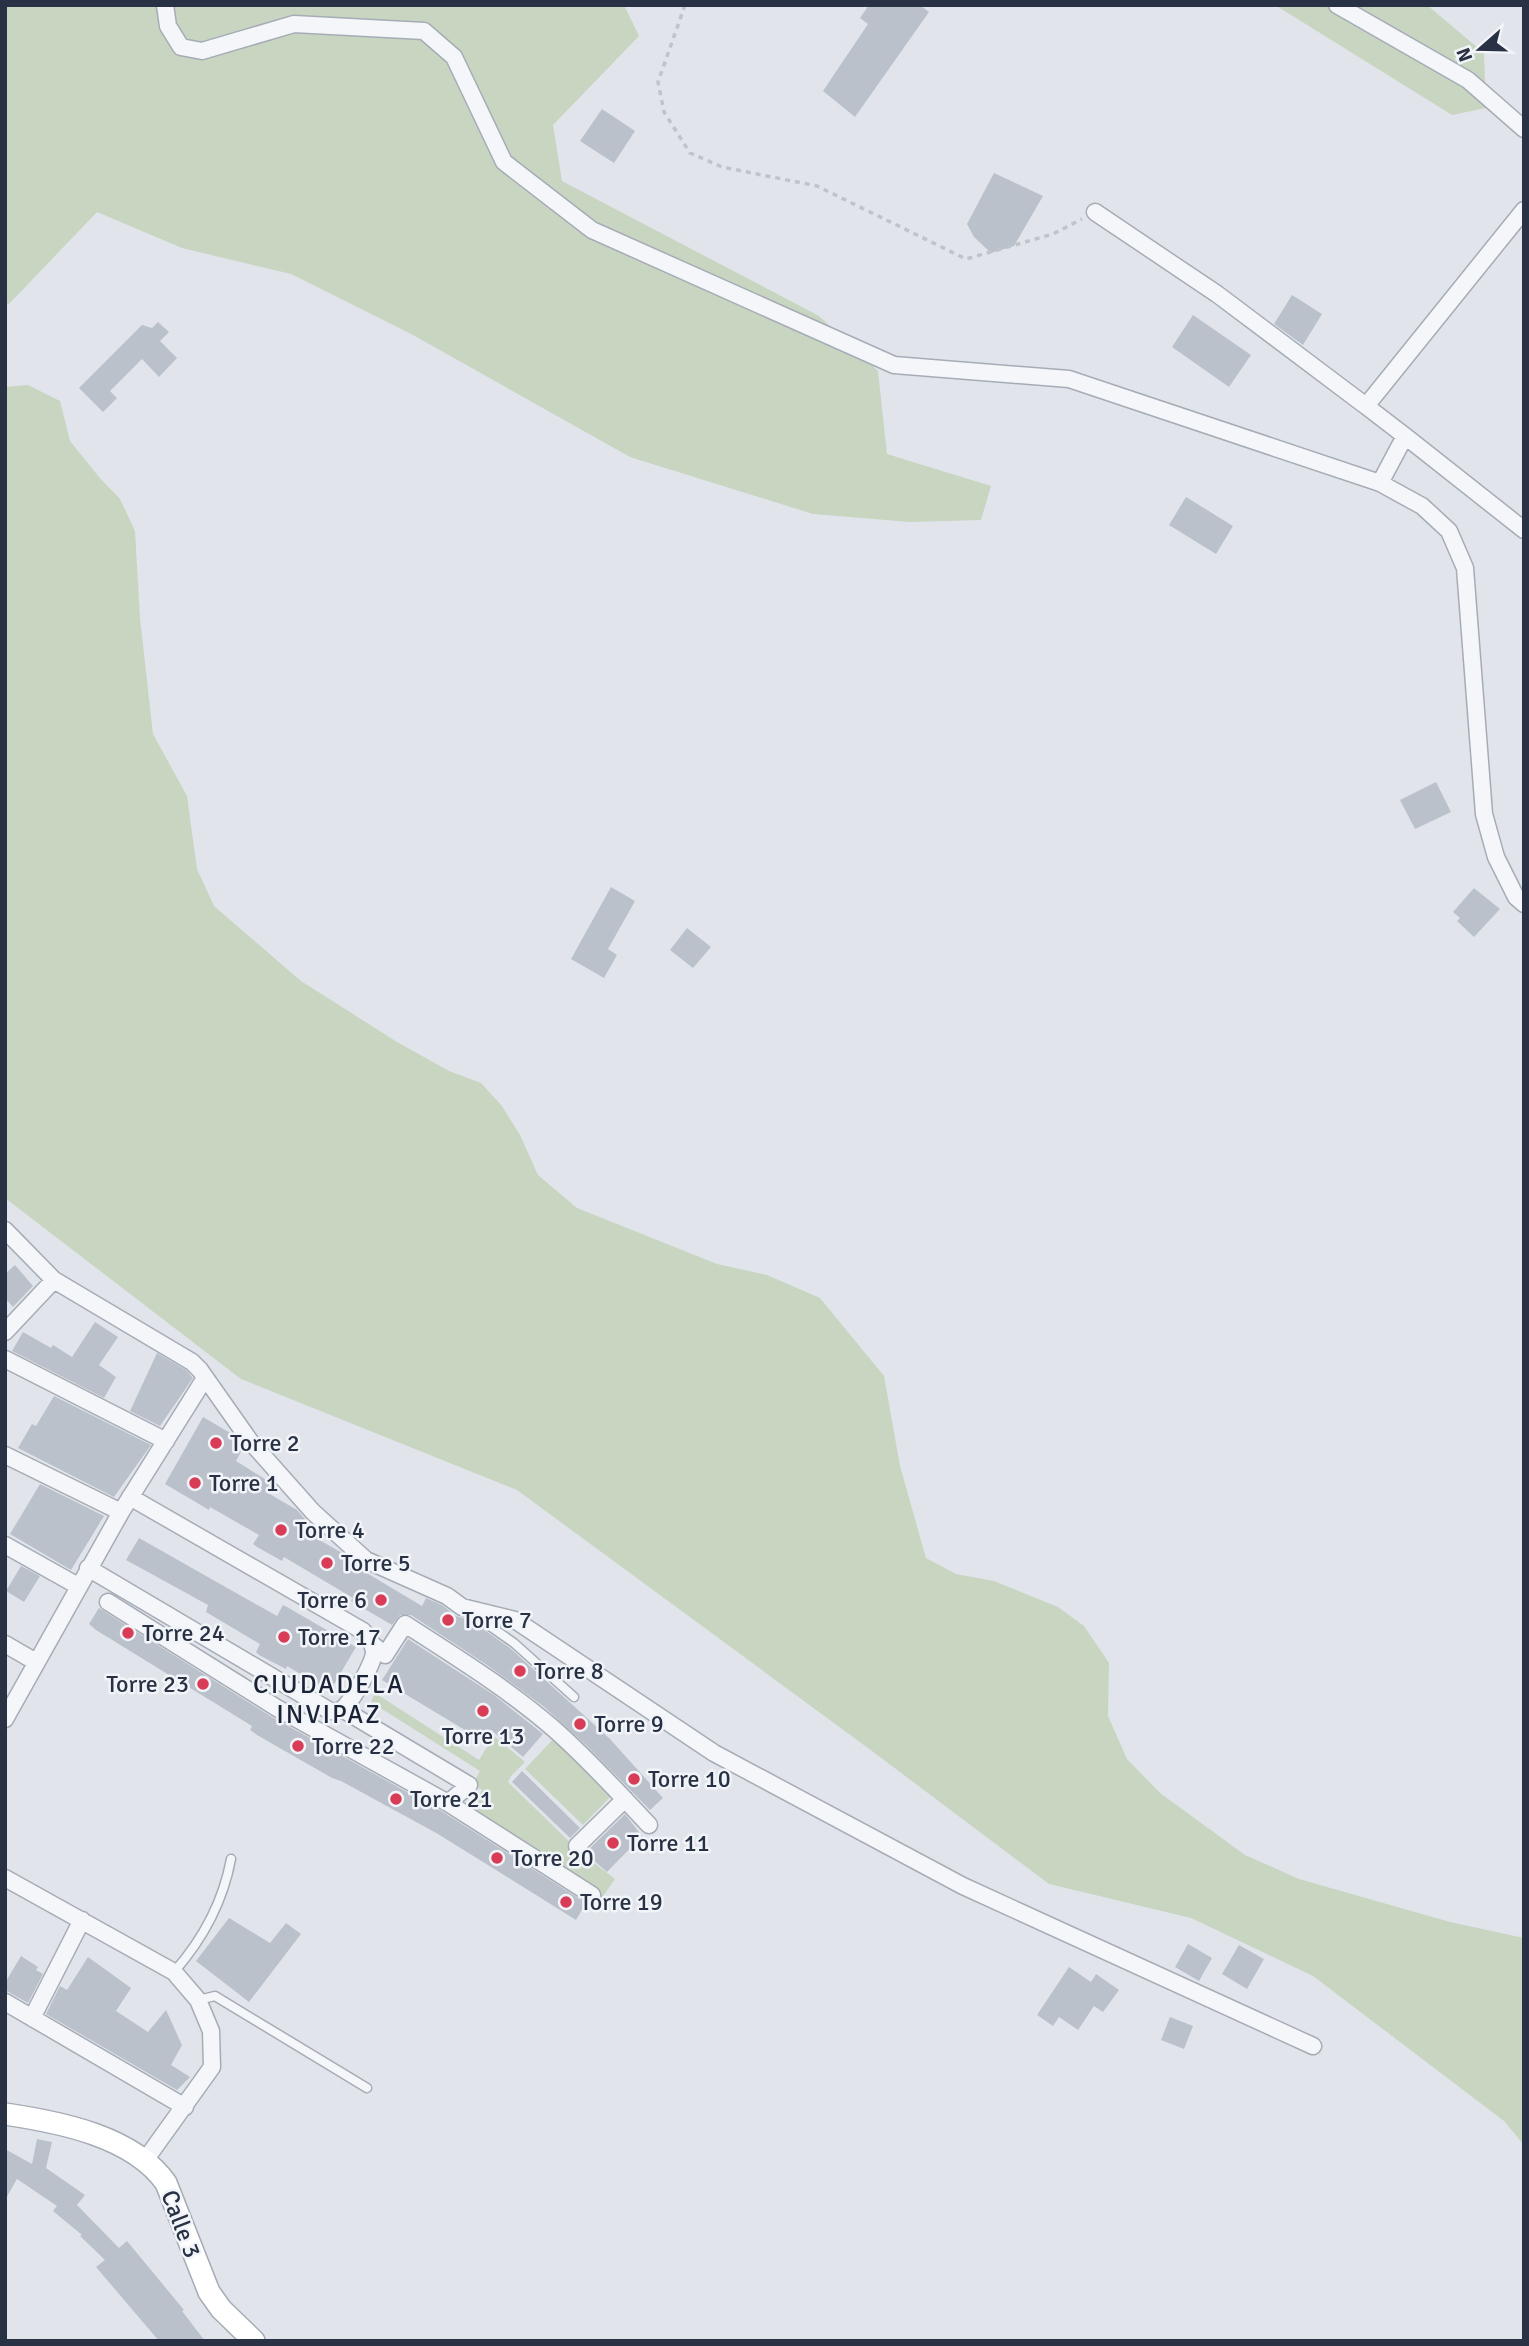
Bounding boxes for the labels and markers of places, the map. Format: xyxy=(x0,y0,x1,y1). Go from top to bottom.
place label: Torre 2 xyxy=(230,1428,300,1458)
marker: Torre 2 xyxy=(208,1435,224,1451)
place label: Torre 1 xyxy=(209,1468,279,1498)
marker: Torre 1 xyxy=(187,1475,203,1491)
place label: Torre 4 xyxy=(295,1515,365,1545)
marker: Torre 4 xyxy=(273,1522,289,1538)
place label: Torre 5 xyxy=(341,1548,411,1578)
marker: Torre 5 xyxy=(319,1555,335,1571)
place label: Torre 6 xyxy=(297,1585,367,1615)
marker: Torre 6 xyxy=(373,1592,389,1608)
place label: Torre 7 xyxy=(462,1605,532,1635)
marker: Torre 7 xyxy=(440,1612,456,1628)
place label: Torre 24 xyxy=(142,1618,225,1648)
place label: Torre 17 xyxy=(298,1622,381,1652)
marker: Torre 24 xyxy=(120,1625,136,1641)
marker: Torre 17 xyxy=(276,1629,292,1645)
place label: Torre 8 xyxy=(534,1656,604,1686)
marker: Torre 8 xyxy=(512,1663,528,1679)
place label: Torre 23 xyxy=(106,1669,189,1699)
marker: Torre 23 xyxy=(195,1676,211,1692)
marker: Torre 13 xyxy=(475,1703,491,1719)
place label: Torre 9 xyxy=(594,1709,664,1739)
marker: Torre 9 xyxy=(572,1716,588,1732)
place label: Torre 13 xyxy=(442,1721,524,1751)
place label: Torre 22 xyxy=(312,1731,395,1761)
marker: Torre 22 xyxy=(290,1738,306,1754)
place label: Torre 10 xyxy=(648,1764,731,1794)
marker: Torre 10 xyxy=(626,1771,642,1787)
place label: Torre 21 xyxy=(410,1784,493,1814)
marker: Torre 21 xyxy=(388,1791,404,1807)
place label: Torre 11 xyxy=(627,1828,710,1858)
marker: Torre 11 xyxy=(605,1835,621,1851)
place label: Torre 20 xyxy=(511,1843,594,1873)
marker: Torre 20 xyxy=(489,1850,505,1866)
place label: Torre 19 xyxy=(580,1887,663,1917)
marker: Torre 19 xyxy=(558,1894,574,1910)

